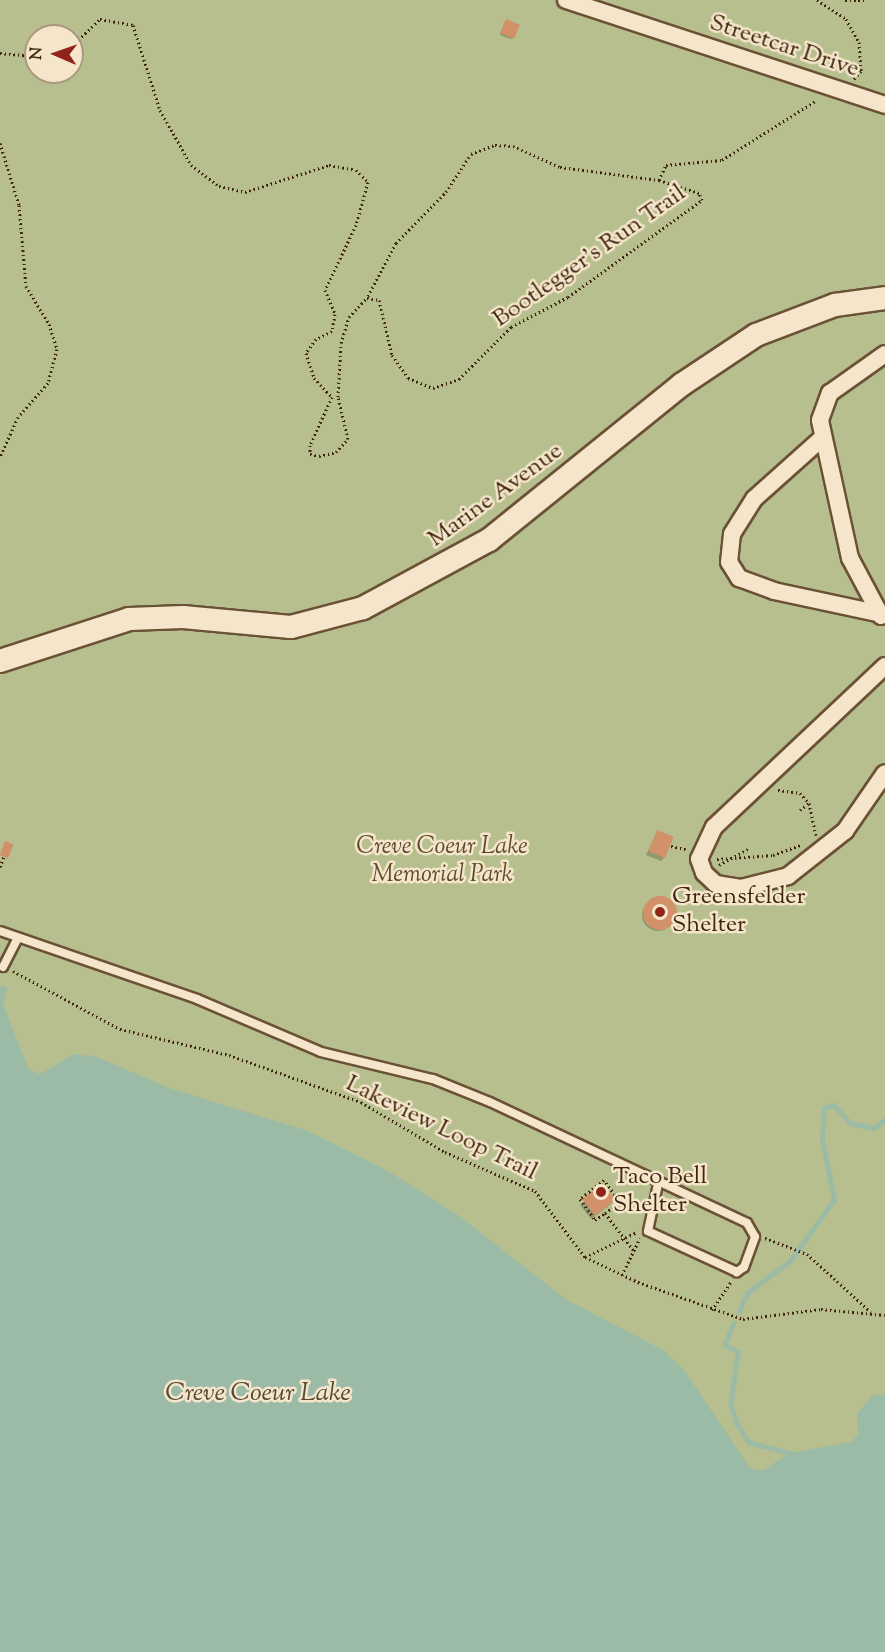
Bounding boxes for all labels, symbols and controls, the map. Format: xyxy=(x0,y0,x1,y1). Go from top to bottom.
street label: Streetcar Drive xyxy=(706,9,862,85)
north arrow xyxy=(24,24,84,84)
text: N xyxy=(26,47,49,60)
street label: Bootlegger's Run Trail xyxy=(488,180,692,334)
street label: Marine Avenue xyxy=(423,438,569,554)
park label: Creve Coeur Lake Memorial Park xyxy=(356,834,528,890)
place label: Greensfelder Shelter xyxy=(672,884,805,940)
marker: Greensfelder Shelter xyxy=(653,905,667,919)
street label: Lakeview Loop Trail xyxy=(341,1070,541,1188)
place label: Taco Bell Shelter xyxy=(613,1164,707,1220)
marker: Taco Bell Shelter xyxy=(594,1185,608,1199)
water label: Creve Coeur Lake xyxy=(165,1378,351,1410)

